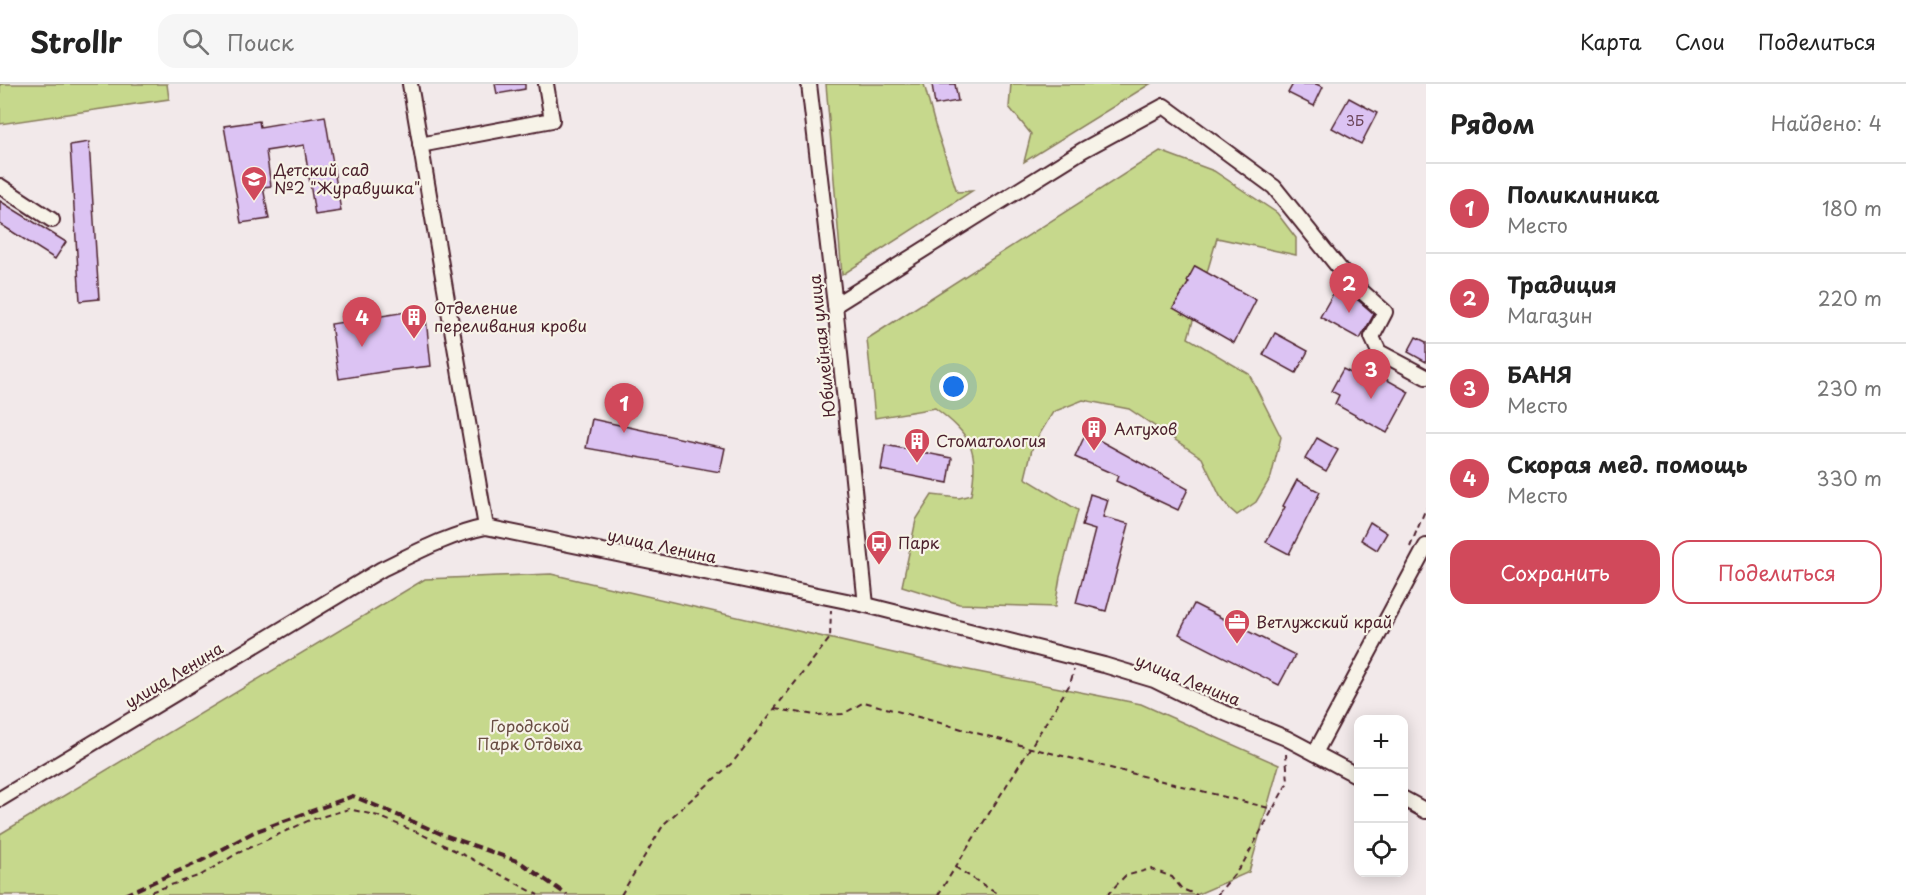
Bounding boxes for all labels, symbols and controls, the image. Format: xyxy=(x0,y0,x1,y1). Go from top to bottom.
search box xyxy=(158,14,578,68)
text: Strollr xyxy=(30,20,122,63)
icon: search xyxy=(179,25,212,58)
text: Поиск xyxy=(227,25,294,58)
text: Карта xyxy=(1580,25,1642,57)
text: Слои xyxy=(1675,25,1725,57)
text: Поделиться xyxy=(1758,25,1876,57)
text: Рядом xyxy=(1450,104,1535,143)
text: Найдено: 4 xyxy=(1771,108,1882,138)
house number: 3Б xyxy=(1346,110,1364,131)
place label: Детский сад №2 "Журавушка" xyxy=(273,157,420,199)
school or university icon: Детский сад №2 "Журавушка" xyxy=(239,164,269,202)
text: Поликлиника xyxy=(1507,177,1660,210)
text: 1 xyxy=(1465,193,1474,223)
text: 180 m xyxy=(1822,193,1882,223)
text: Место xyxy=(1507,210,1568,240)
pin: 2 xyxy=(1330,264,1368,313)
text: Традиция xyxy=(1507,267,1617,300)
street label: Юбилейная улица xyxy=(802,273,840,419)
text: 2 xyxy=(1462,283,1477,313)
text: 220 m xyxy=(1818,283,1882,313)
place label: Отделение переливания крови xyxy=(434,295,587,337)
pin: 4 xyxy=(342,298,382,347)
text: Магазин xyxy=(1507,300,1593,330)
building icon: Отделение переливания крови xyxy=(399,302,429,340)
pin: 3 xyxy=(1352,350,1390,399)
text: БАНЯ xyxy=(1507,357,1572,390)
your location xyxy=(939,372,968,401)
text: 3 xyxy=(1463,373,1476,403)
text: 230 m xyxy=(1817,373,1882,403)
pin: 1 xyxy=(604,384,644,433)
text: Место xyxy=(1507,390,1568,420)
building icon: Алтухов xyxy=(1079,414,1109,452)
place label: Алтухов xyxy=(1114,416,1177,440)
building icon: Стоматология xyxy=(902,426,932,464)
place label: Стоматология xyxy=(936,428,1046,452)
text: Скорая мед. помощь xyxy=(1507,447,1748,480)
text: 4 xyxy=(1463,463,1476,493)
text: 330 m xyxy=(1816,463,1882,493)
text: Место xyxy=(1507,480,1568,510)
street label: улица Ленина xyxy=(605,522,719,568)
bus stop icon: Парк xyxy=(864,528,894,566)
place label: Парк xyxy=(898,530,940,554)
button: Сохранить xyxy=(1450,540,1660,604)
button: Поделиться xyxy=(1672,540,1882,604)
office icon: Ветлужский край xyxy=(1222,607,1252,645)
place label: Ветлужский край xyxy=(1256,609,1392,633)
street label: улица Ленина xyxy=(120,635,227,713)
street label: улица Ленина xyxy=(1132,647,1244,711)
park label: Городской Парк Отдыха xyxy=(477,713,583,755)
map controls xyxy=(1354,715,1408,877)
button: + xyxy=(1354,715,1408,769)
button: − xyxy=(1354,769,1408,823)
button: locate xyxy=(1354,823,1408,877)

